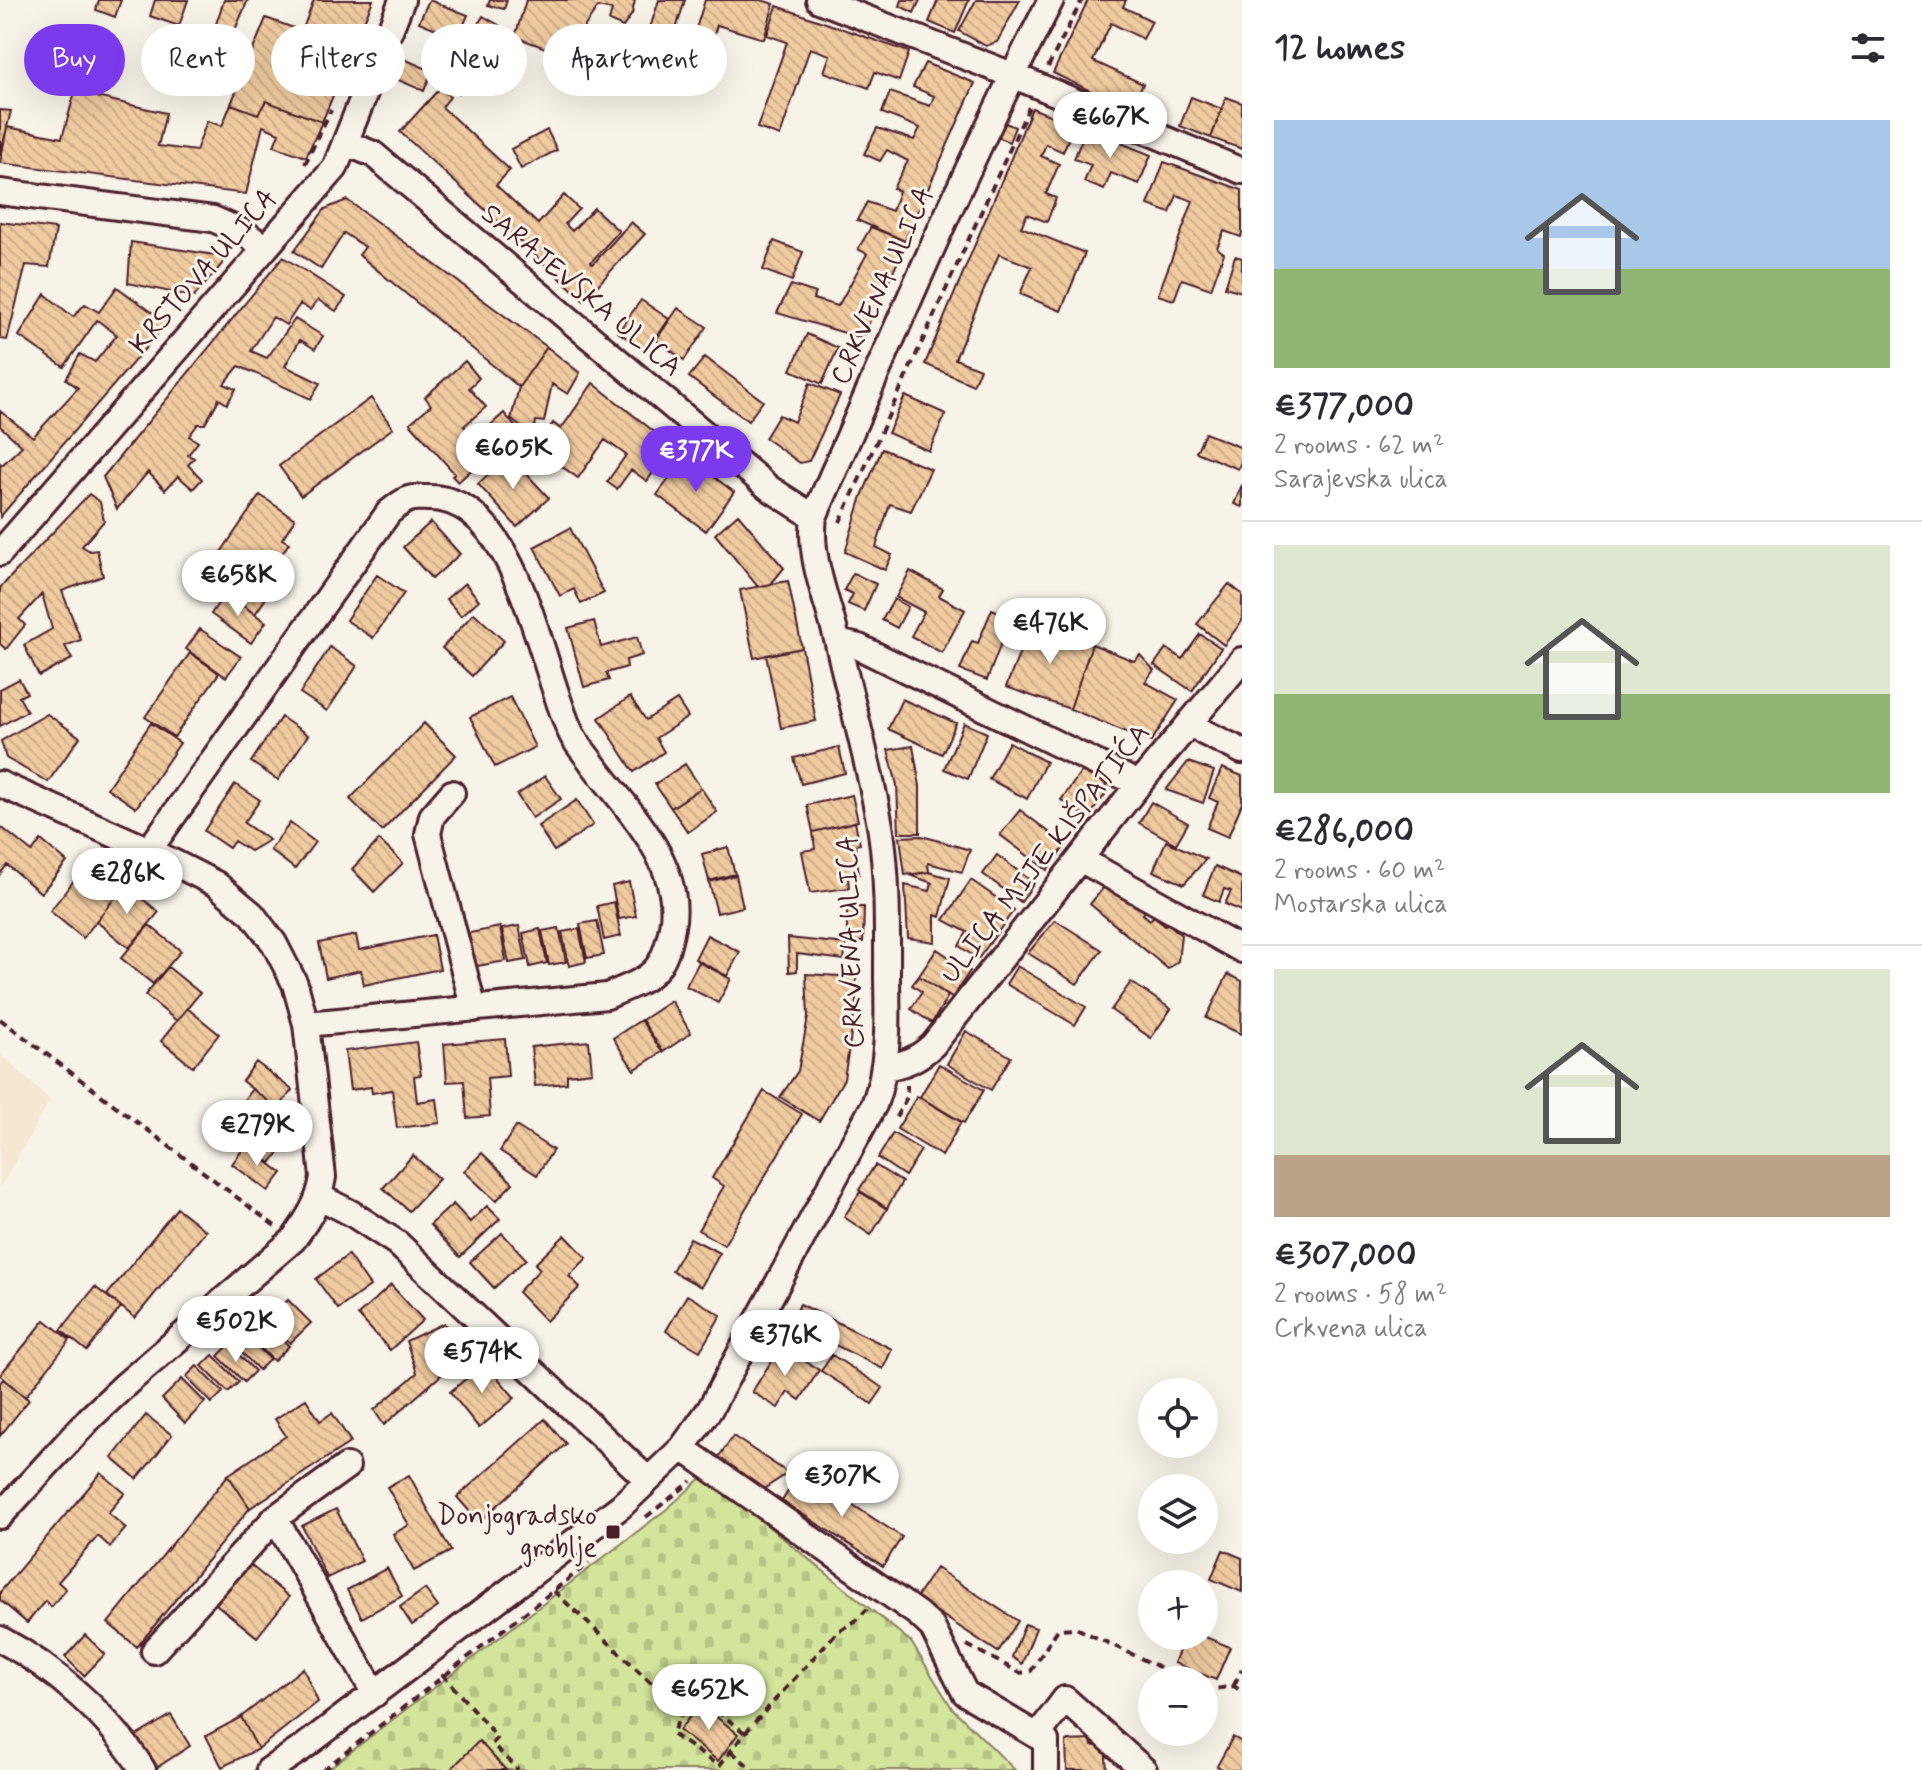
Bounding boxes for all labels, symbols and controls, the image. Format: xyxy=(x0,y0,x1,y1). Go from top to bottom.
chip: Buy xyxy=(24,24,125,96)
chip: Rent xyxy=(141,24,255,96)
chip: Filters xyxy=(271,24,405,96)
chip: New xyxy=(421,24,527,96)
chip: Apartment xyxy=(543,24,727,96)
text: 12 homes xyxy=(1274,26,1405,71)
icon: filters xyxy=(1846,26,1890,70)
pin: €667K xyxy=(1054,92,1166,160)
text: €667K xyxy=(1071,101,1149,135)
icon: home xyxy=(1510,172,1654,316)
street label: KRSTOVA ULICA xyxy=(122,181,286,363)
street label: CRKVENA ULICA xyxy=(823,181,943,391)
street label: SARAJEVSKA ULICA xyxy=(473,196,689,386)
text: €377,000 xyxy=(1274,384,1414,429)
pin: €605K xyxy=(457,423,569,491)
pin: €377K xyxy=(640,426,752,494)
text: 2 rooms · 62 m² xyxy=(1274,429,1444,463)
text: €605K xyxy=(474,432,552,466)
text: €377K xyxy=(659,435,733,469)
text: Sarajevska ulica xyxy=(1274,463,1448,497)
pin: €658K xyxy=(182,550,294,618)
text: €658K xyxy=(200,559,276,593)
icon: home xyxy=(1510,597,1654,741)
pin: €476K xyxy=(994,598,1106,666)
text: €476K xyxy=(1012,607,1088,641)
street label: ULICA MIJE KIŠPATIĆA xyxy=(931,715,1159,992)
text: €286,000 xyxy=(1274,809,1414,854)
street label: CRKVENA ULICA xyxy=(830,835,874,1049)
pin: €286K xyxy=(71,848,183,916)
text: 2 rooms · 60 m² xyxy=(1274,854,1445,888)
text: €286K xyxy=(90,857,164,891)
text: Mostarska ulica xyxy=(1274,888,1448,922)
icon: home xyxy=(1510,1021,1654,1165)
pin: €279K xyxy=(201,1100,313,1168)
text: €279K xyxy=(220,1109,294,1143)
text: €307,000 xyxy=(1274,1233,1416,1278)
text: 2 rooms · 58 m² xyxy=(1274,1278,1447,1312)
pin: €502K xyxy=(180,1296,292,1364)
text: €502K xyxy=(195,1305,277,1339)
pin: €376K xyxy=(729,1310,841,1378)
text: Crkvena ulica xyxy=(1274,1312,1428,1346)
text: €376K xyxy=(749,1319,821,1353)
pin: €574K xyxy=(426,1327,538,1395)
text: €574K xyxy=(442,1336,522,1370)
map controls xyxy=(1138,1378,1218,1746)
button: locate xyxy=(1138,1378,1218,1458)
pin: €307K xyxy=(786,1451,898,1519)
text: €307K xyxy=(804,1460,880,1494)
button: layers xyxy=(1138,1474,1218,1554)
place label: Donjogradsko groblje xyxy=(437,1498,597,1567)
marker: Donjogradsko groblje xyxy=(604,1523,622,1541)
button: + xyxy=(1138,1570,1218,1650)
pin: €652K xyxy=(653,1664,765,1732)
button: − xyxy=(1138,1666,1218,1746)
text: €652K xyxy=(670,1673,748,1707)

